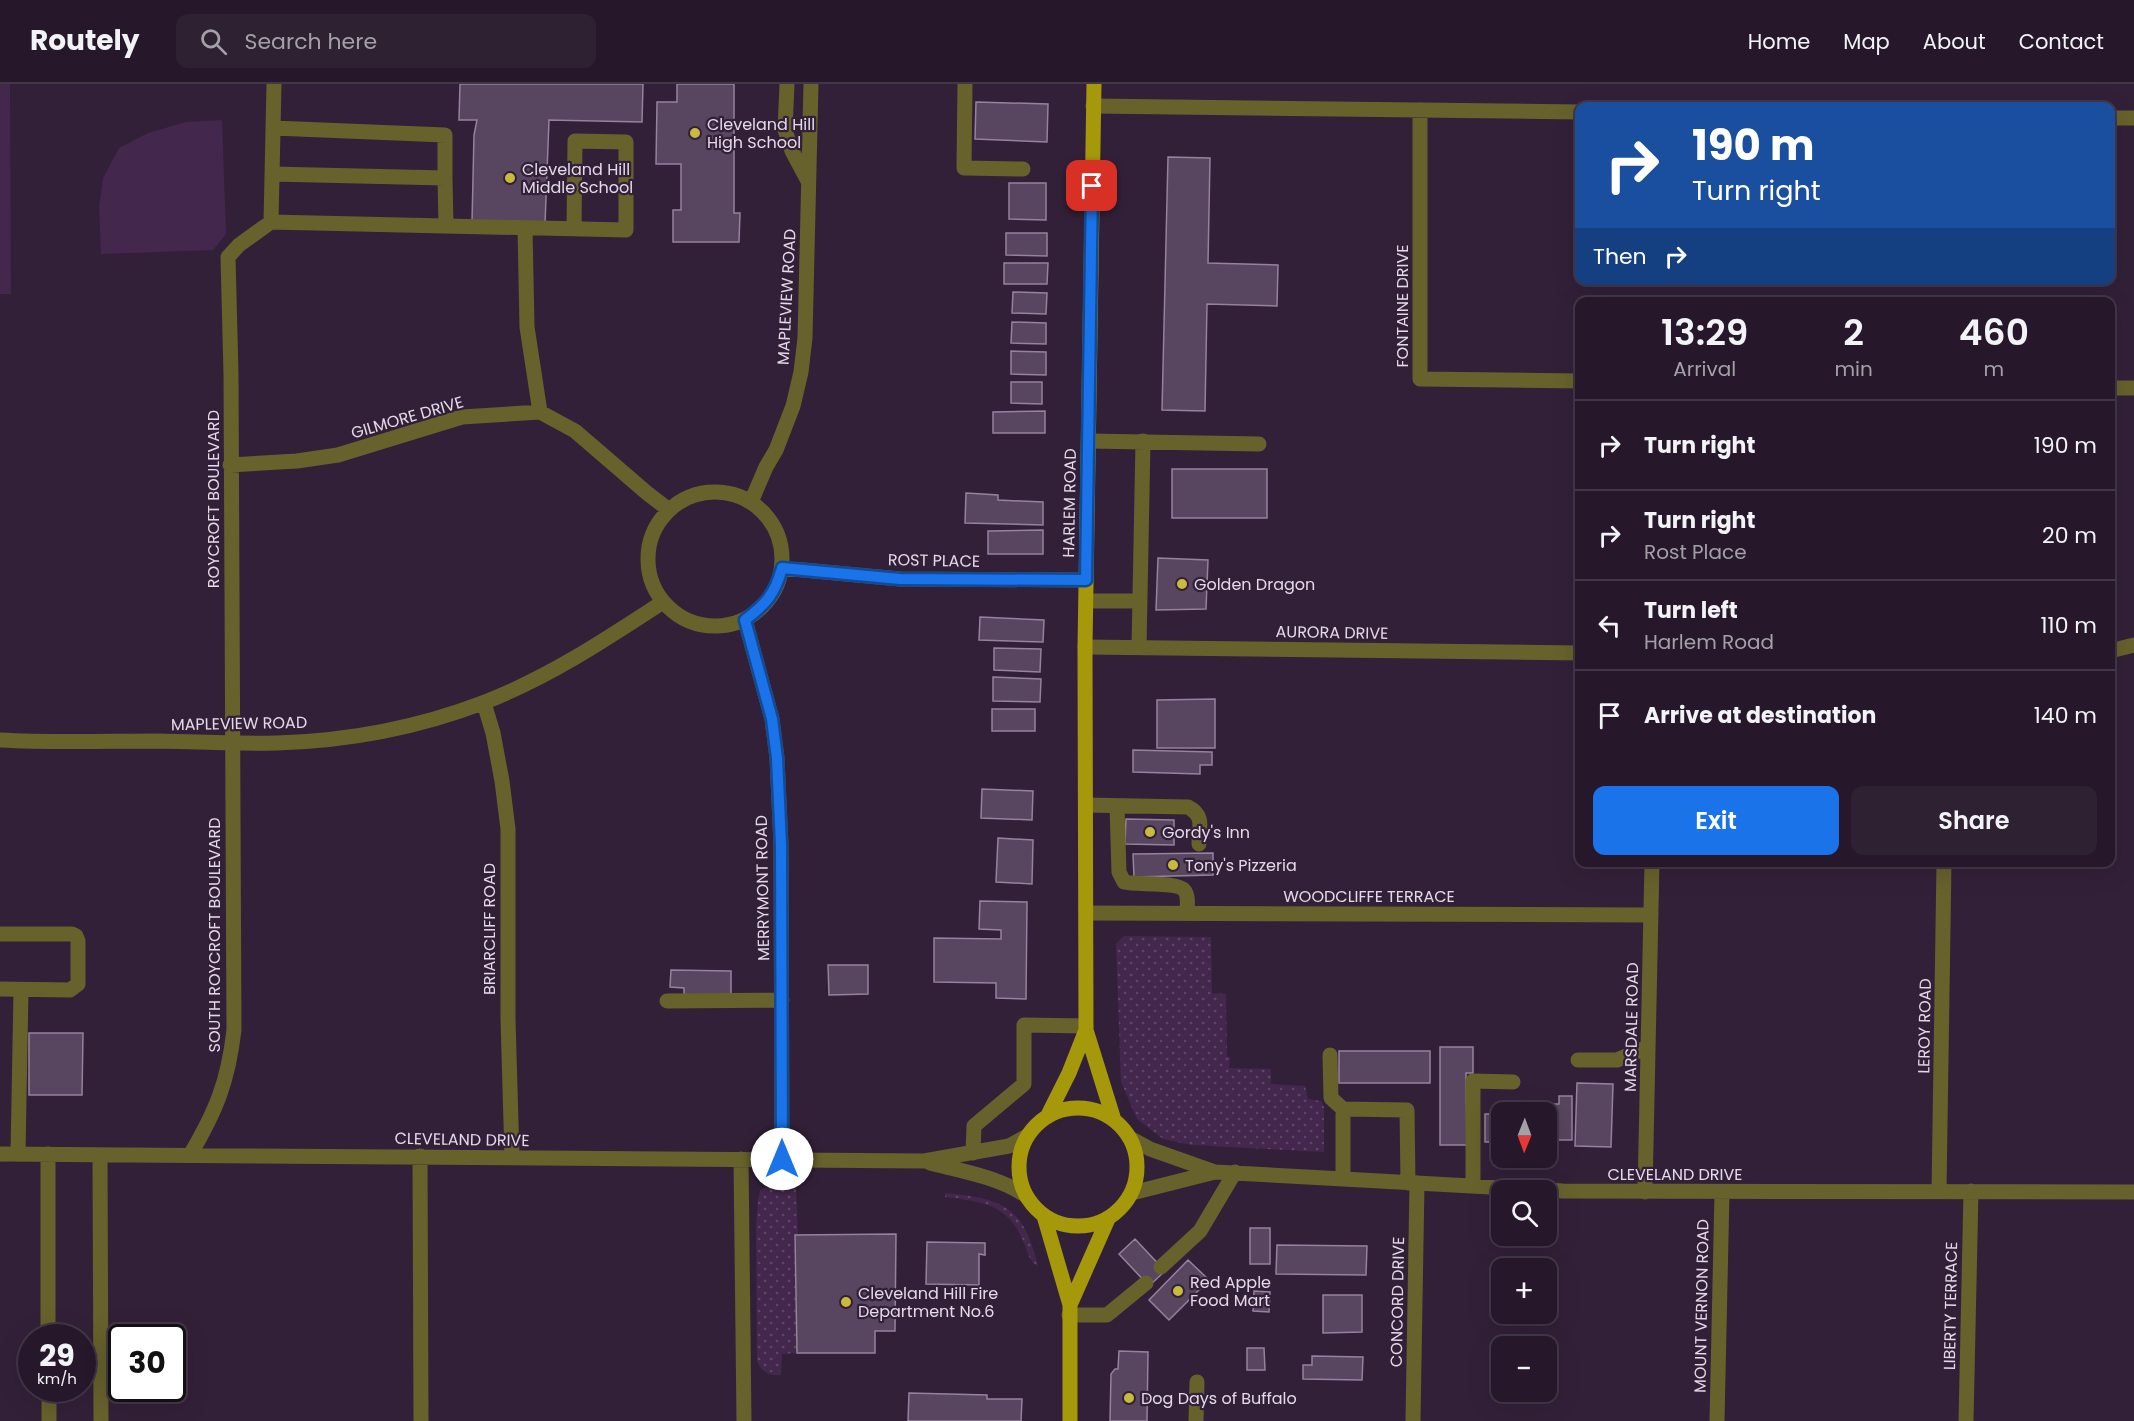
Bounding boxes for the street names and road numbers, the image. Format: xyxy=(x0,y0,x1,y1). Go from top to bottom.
street label: MAPLEVIEW ROAD xyxy=(771,228,802,366)
street label: FONTAINE DRIVE xyxy=(1391,245,1414,368)
street label: GILMORE DRIVE xyxy=(348,390,466,445)
street label: ROYCROFT BOULEVARD xyxy=(202,410,225,588)
street label: HARLEM ROAD xyxy=(1057,448,1082,558)
street label: ROST PLACE xyxy=(888,548,980,573)
street label: AURORA DRIVE xyxy=(1275,620,1389,645)
street label: MAPLEVIEW ROAD xyxy=(171,711,307,736)
street label: MERRYMONT ROAD xyxy=(750,815,775,961)
street label: SOUTH ROYCROFT BOULEVARD xyxy=(203,817,226,1053)
street label: BRIARCLIFF ROAD xyxy=(478,863,501,995)
street label: WOODCLIFFE TERRACE xyxy=(1283,885,1455,908)
street label: MARSDALE ROAD xyxy=(1619,962,1644,1092)
street label: LEROY ROAD xyxy=(1912,978,1937,1074)
street label: CLEVELAND DRIVE xyxy=(394,1127,530,1152)
street label: CLEVELAND DRIVE xyxy=(1607,1163,1743,1186)
street label: MOUNT VERNON ROAD xyxy=(1688,1219,1715,1393)
street label: CONCORD DRIVE xyxy=(1385,1237,1410,1367)
street label: LIBERTY TERRACE xyxy=(1938,1242,1963,1370)

